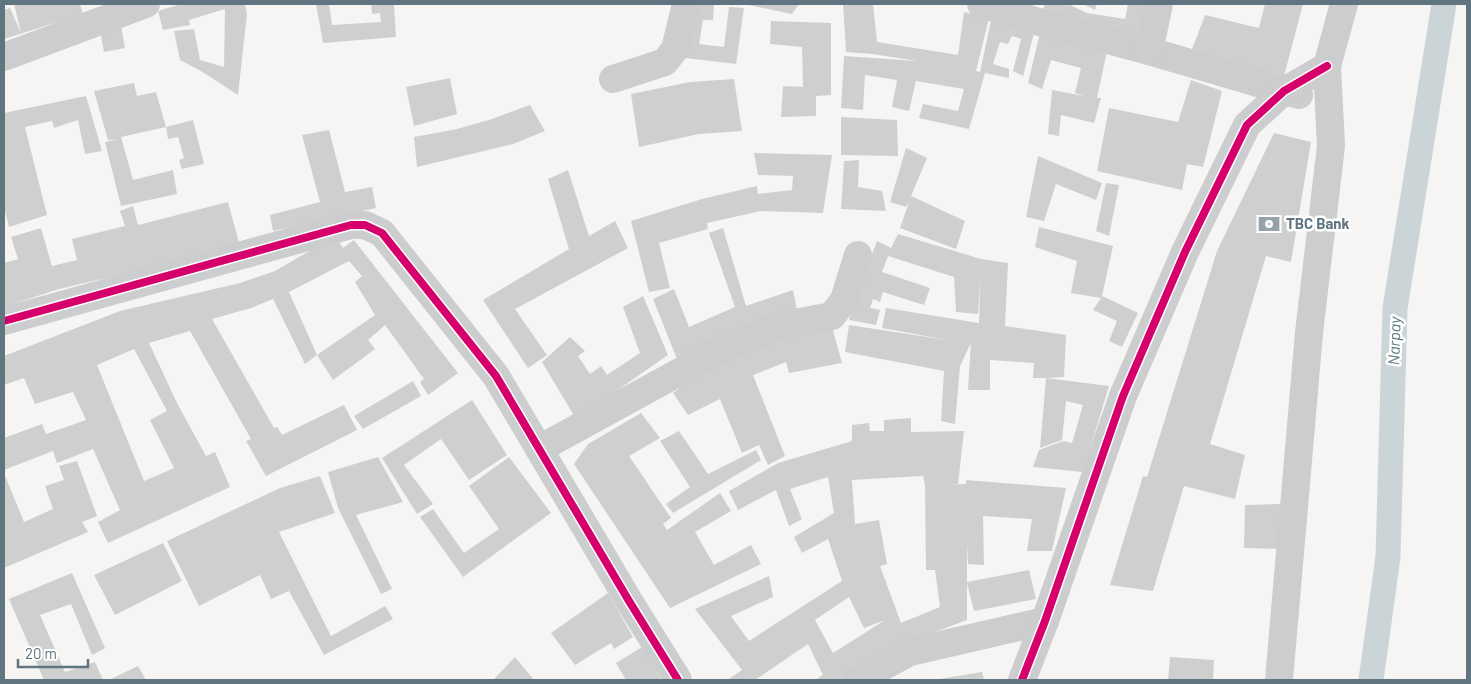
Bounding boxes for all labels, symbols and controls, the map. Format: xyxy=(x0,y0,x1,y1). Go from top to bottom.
bank icon: TBC Bank xyxy=(1256,211,1282,237)
place label: TBC Bank xyxy=(1286,214,1350,232)
water label: Narpay xyxy=(1383,315,1404,366)
scale bar xyxy=(18,636,88,668)
text: 20 m xyxy=(25,644,57,662)

